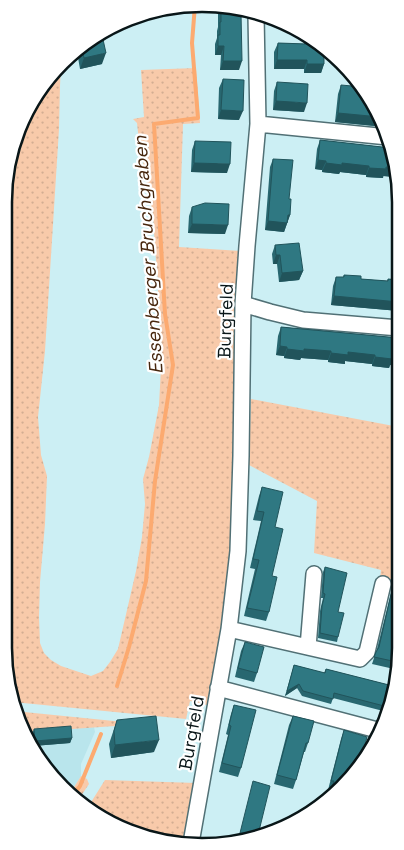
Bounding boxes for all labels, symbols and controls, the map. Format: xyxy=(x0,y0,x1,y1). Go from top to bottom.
water label: Essenberger Bruchgraben xyxy=(127,135,169,375)
street label: Burgfeld xyxy=(212,283,238,359)
street label: Burgfeld xyxy=(173,694,209,772)

